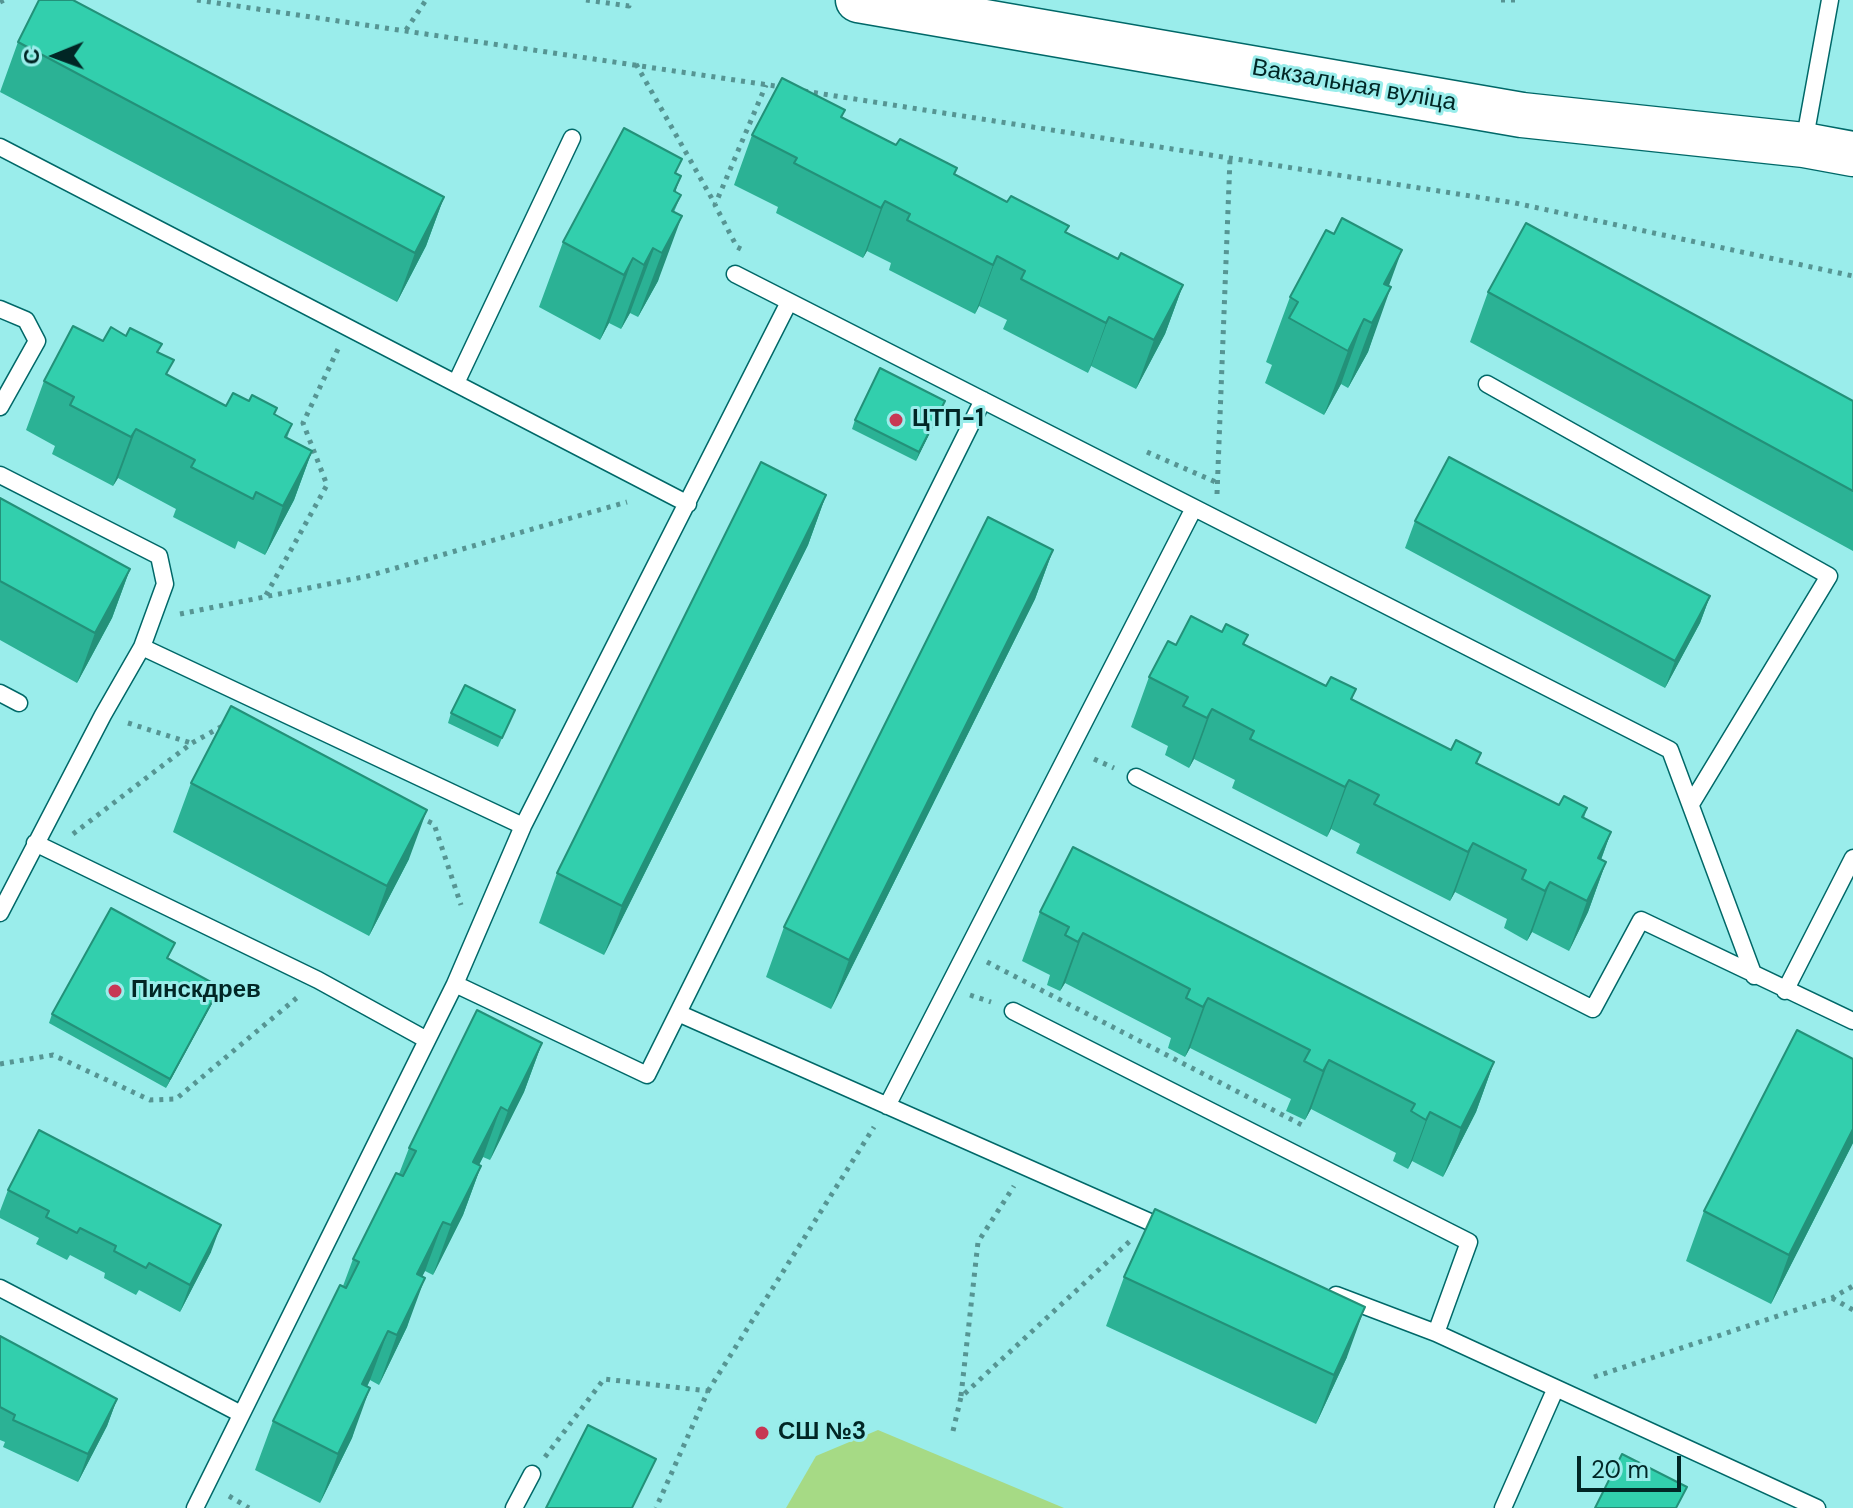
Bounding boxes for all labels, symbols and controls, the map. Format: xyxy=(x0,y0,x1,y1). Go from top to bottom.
north arrow xyxy=(16,16,96,96)
text: С xyxy=(17,48,46,65)
street label: Вакзальная вуліца xyxy=(1250,54,1458,118)
place label: ЦТП-1 xyxy=(912,406,984,434)
marker: ЦТП-1 xyxy=(887,411,905,429)
place label: Пинскдрев xyxy=(131,977,261,1005)
marker: Пинскдрев xyxy=(106,982,124,1000)
place label: СШ №3 xyxy=(778,1419,866,1447)
marker: СШ №3 xyxy=(753,1424,771,1442)
scale bar xyxy=(1581,1440,1685,1490)
text: 20 m xyxy=(1591,1454,1649,1485)

